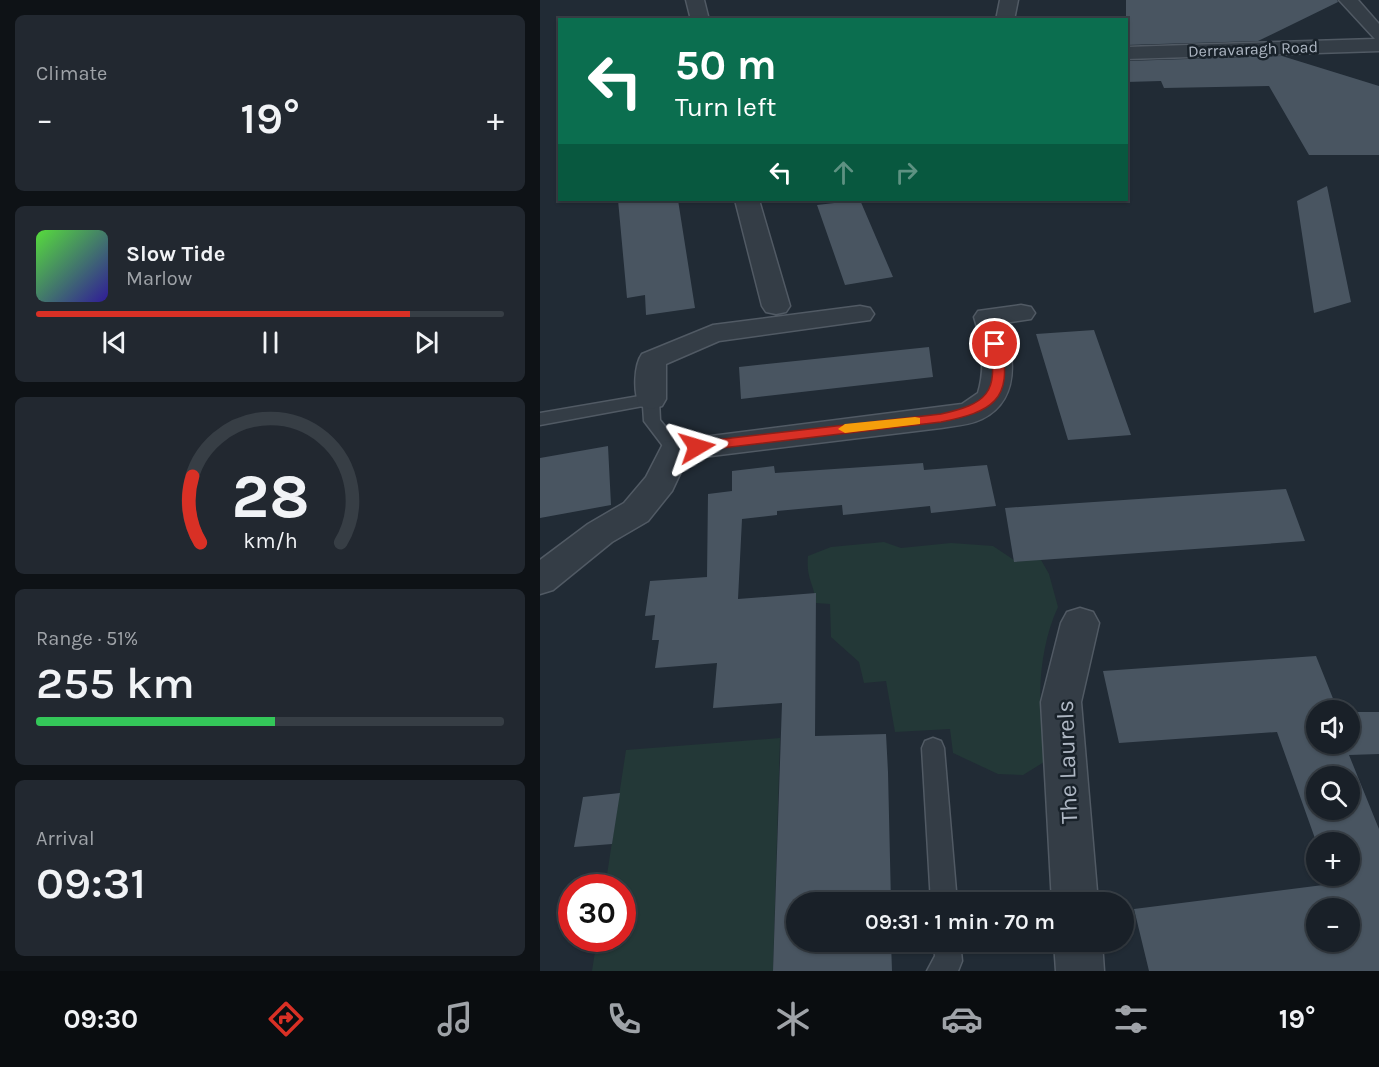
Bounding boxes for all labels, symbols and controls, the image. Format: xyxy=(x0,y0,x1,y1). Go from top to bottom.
street label: Derravaragh Road xyxy=(1188,37,1318,61)
text: 50 m xyxy=(675,40,777,90)
icon: left xyxy=(576,42,654,120)
text: Climate xyxy=(36,62,107,85)
text: Turn left xyxy=(675,91,776,123)
text: 19° xyxy=(240,92,300,144)
text: − xyxy=(36,100,53,138)
text: + xyxy=(487,100,504,138)
icon: left xyxy=(764,156,797,189)
icon: ahead xyxy=(827,156,860,189)
icon: right xyxy=(890,156,923,189)
text: Slow Tide xyxy=(126,241,226,267)
text: Marlow xyxy=(126,267,192,290)
pin xyxy=(969,318,1020,369)
icon: previous xyxy=(98,326,131,359)
icon: pause xyxy=(254,326,287,359)
icon: next xyxy=(410,326,443,359)
icon: arrive xyxy=(978,327,1011,360)
position arrow xyxy=(665,415,729,479)
text: 28 xyxy=(231,460,309,533)
text: km/h xyxy=(243,528,297,553)
text: Range · 51% xyxy=(36,627,138,650)
text: 255 km xyxy=(36,657,195,709)
street label: The Laurels xyxy=(1051,700,1083,824)
map controls xyxy=(1306,700,1360,952)
button: sound xyxy=(1306,700,1360,754)
button: search xyxy=(1306,766,1360,820)
text: Arrival xyxy=(36,827,95,850)
button: + xyxy=(1306,832,1360,886)
text: 09:31 xyxy=(36,857,146,909)
speed limit sign: 30 xyxy=(558,874,636,952)
button: − xyxy=(1306,898,1360,952)
text: 09:31 · 1 min · 70 m xyxy=(865,909,1055,935)
icon: directions xyxy=(265,998,307,1040)
icon: music xyxy=(434,998,476,1040)
icon: phone xyxy=(603,998,645,1040)
icon: climate xyxy=(772,998,814,1040)
icon: car xyxy=(941,998,983,1040)
icon: filters xyxy=(1110,998,1152,1040)
text: 09:30 xyxy=(63,1003,138,1035)
text: 19° xyxy=(1279,1003,1315,1035)

